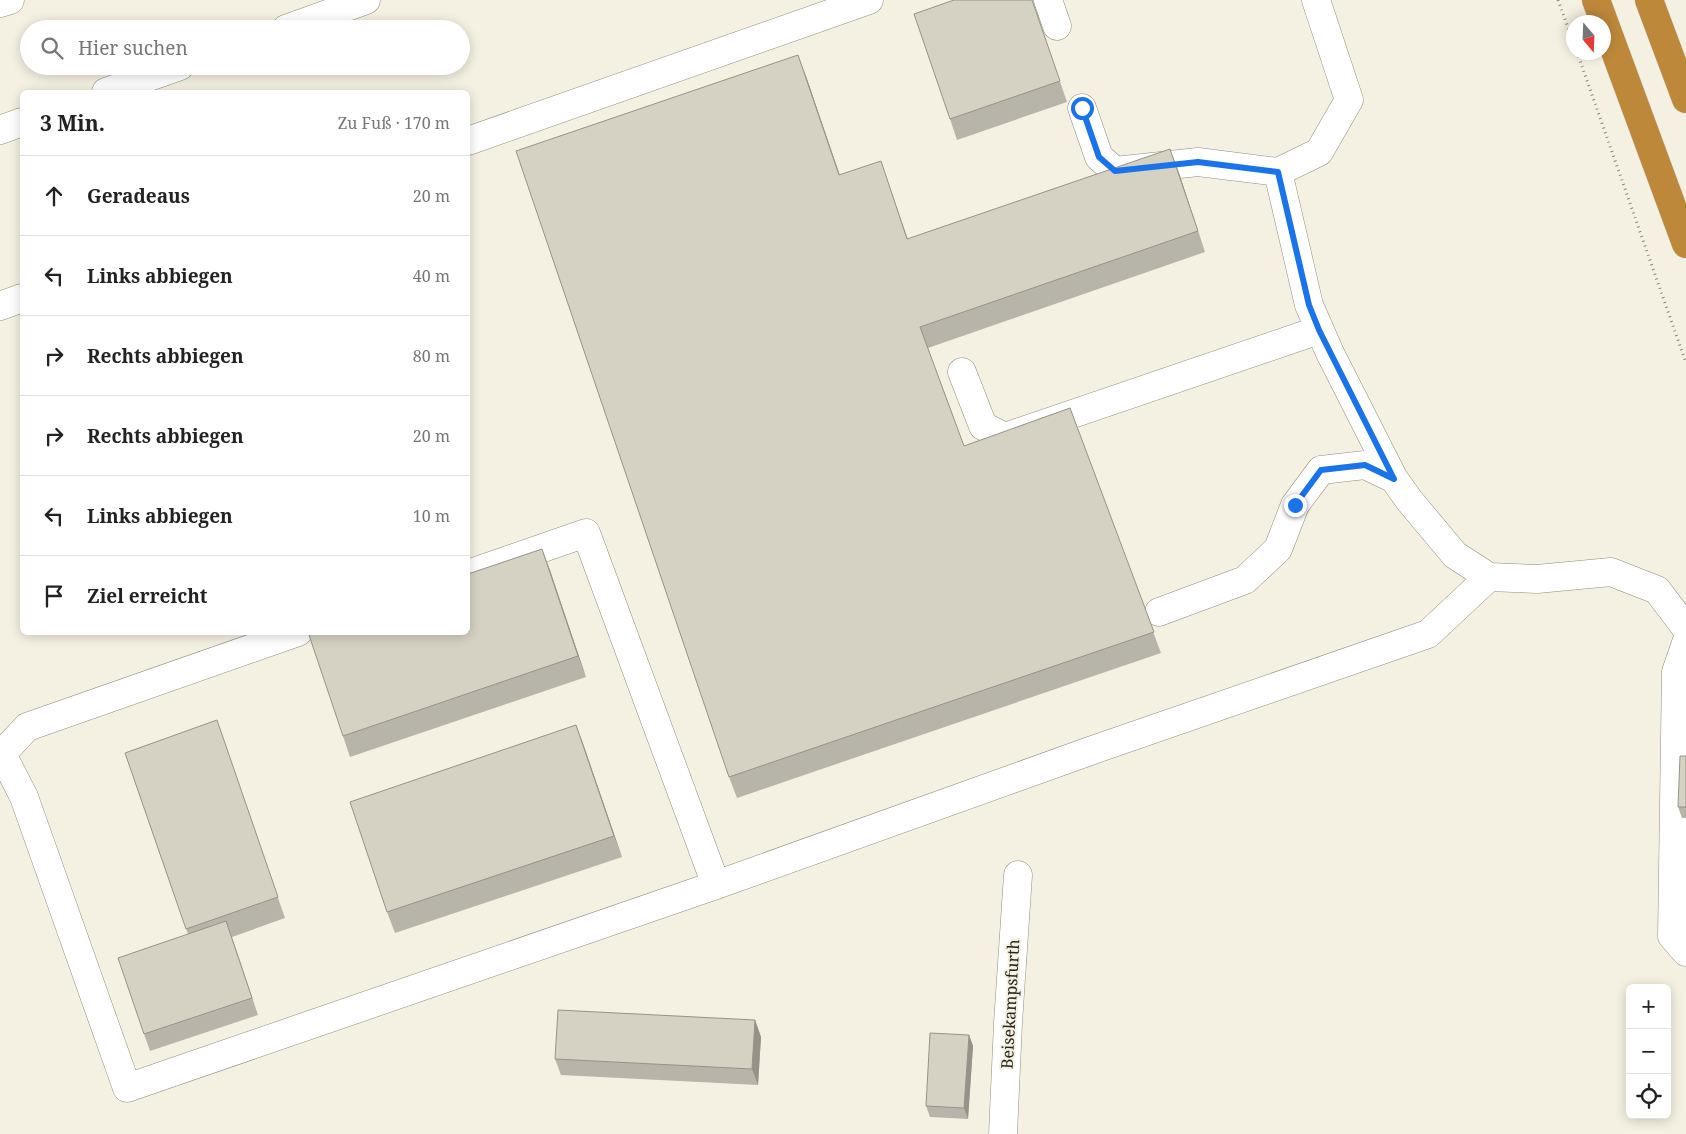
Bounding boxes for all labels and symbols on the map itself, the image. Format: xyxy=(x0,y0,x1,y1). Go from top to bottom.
north arrow xyxy=(1566,15,1611,60)
route start xyxy=(1071,97,1094,120)
route end xyxy=(1284,494,1307,517)
street label: Beisekampsfurth xyxy=(996,939,1024,1069)

